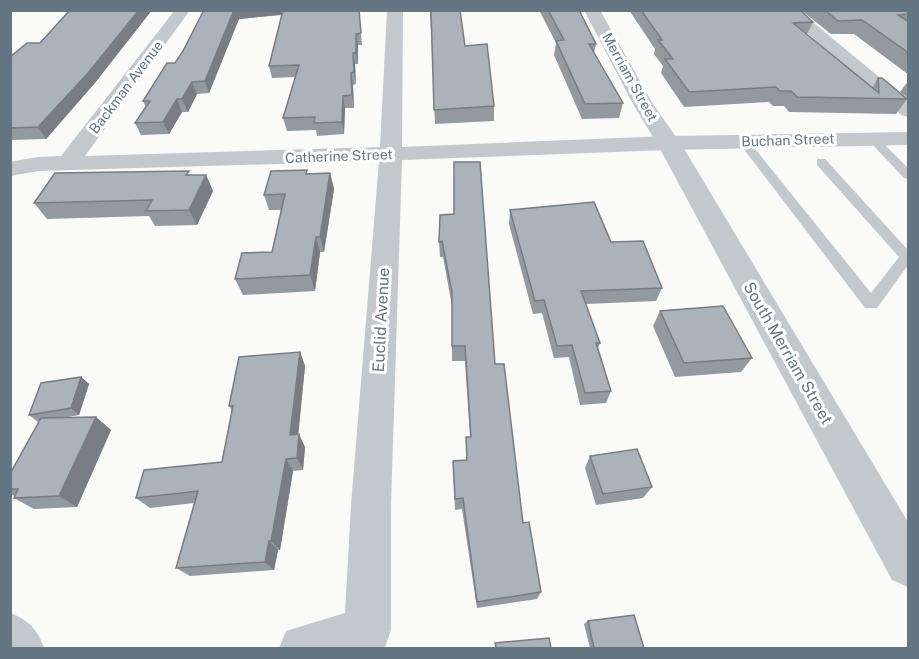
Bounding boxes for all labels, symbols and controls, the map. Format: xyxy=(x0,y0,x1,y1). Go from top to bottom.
street label: Merriam Street xyxy=(599,30,661,124)
street label: Backman Avenue xyxy=(86,37,166,137)
street label: Buchan Street xyxy=(741,130,835,150)
street label: Catherine Street xyxy=(285,146,393,166)
street label: Euclid Avenue xyxy=(369,267,393,373)
street label: South Merriam Street xyxy=(739,278,837,428)

